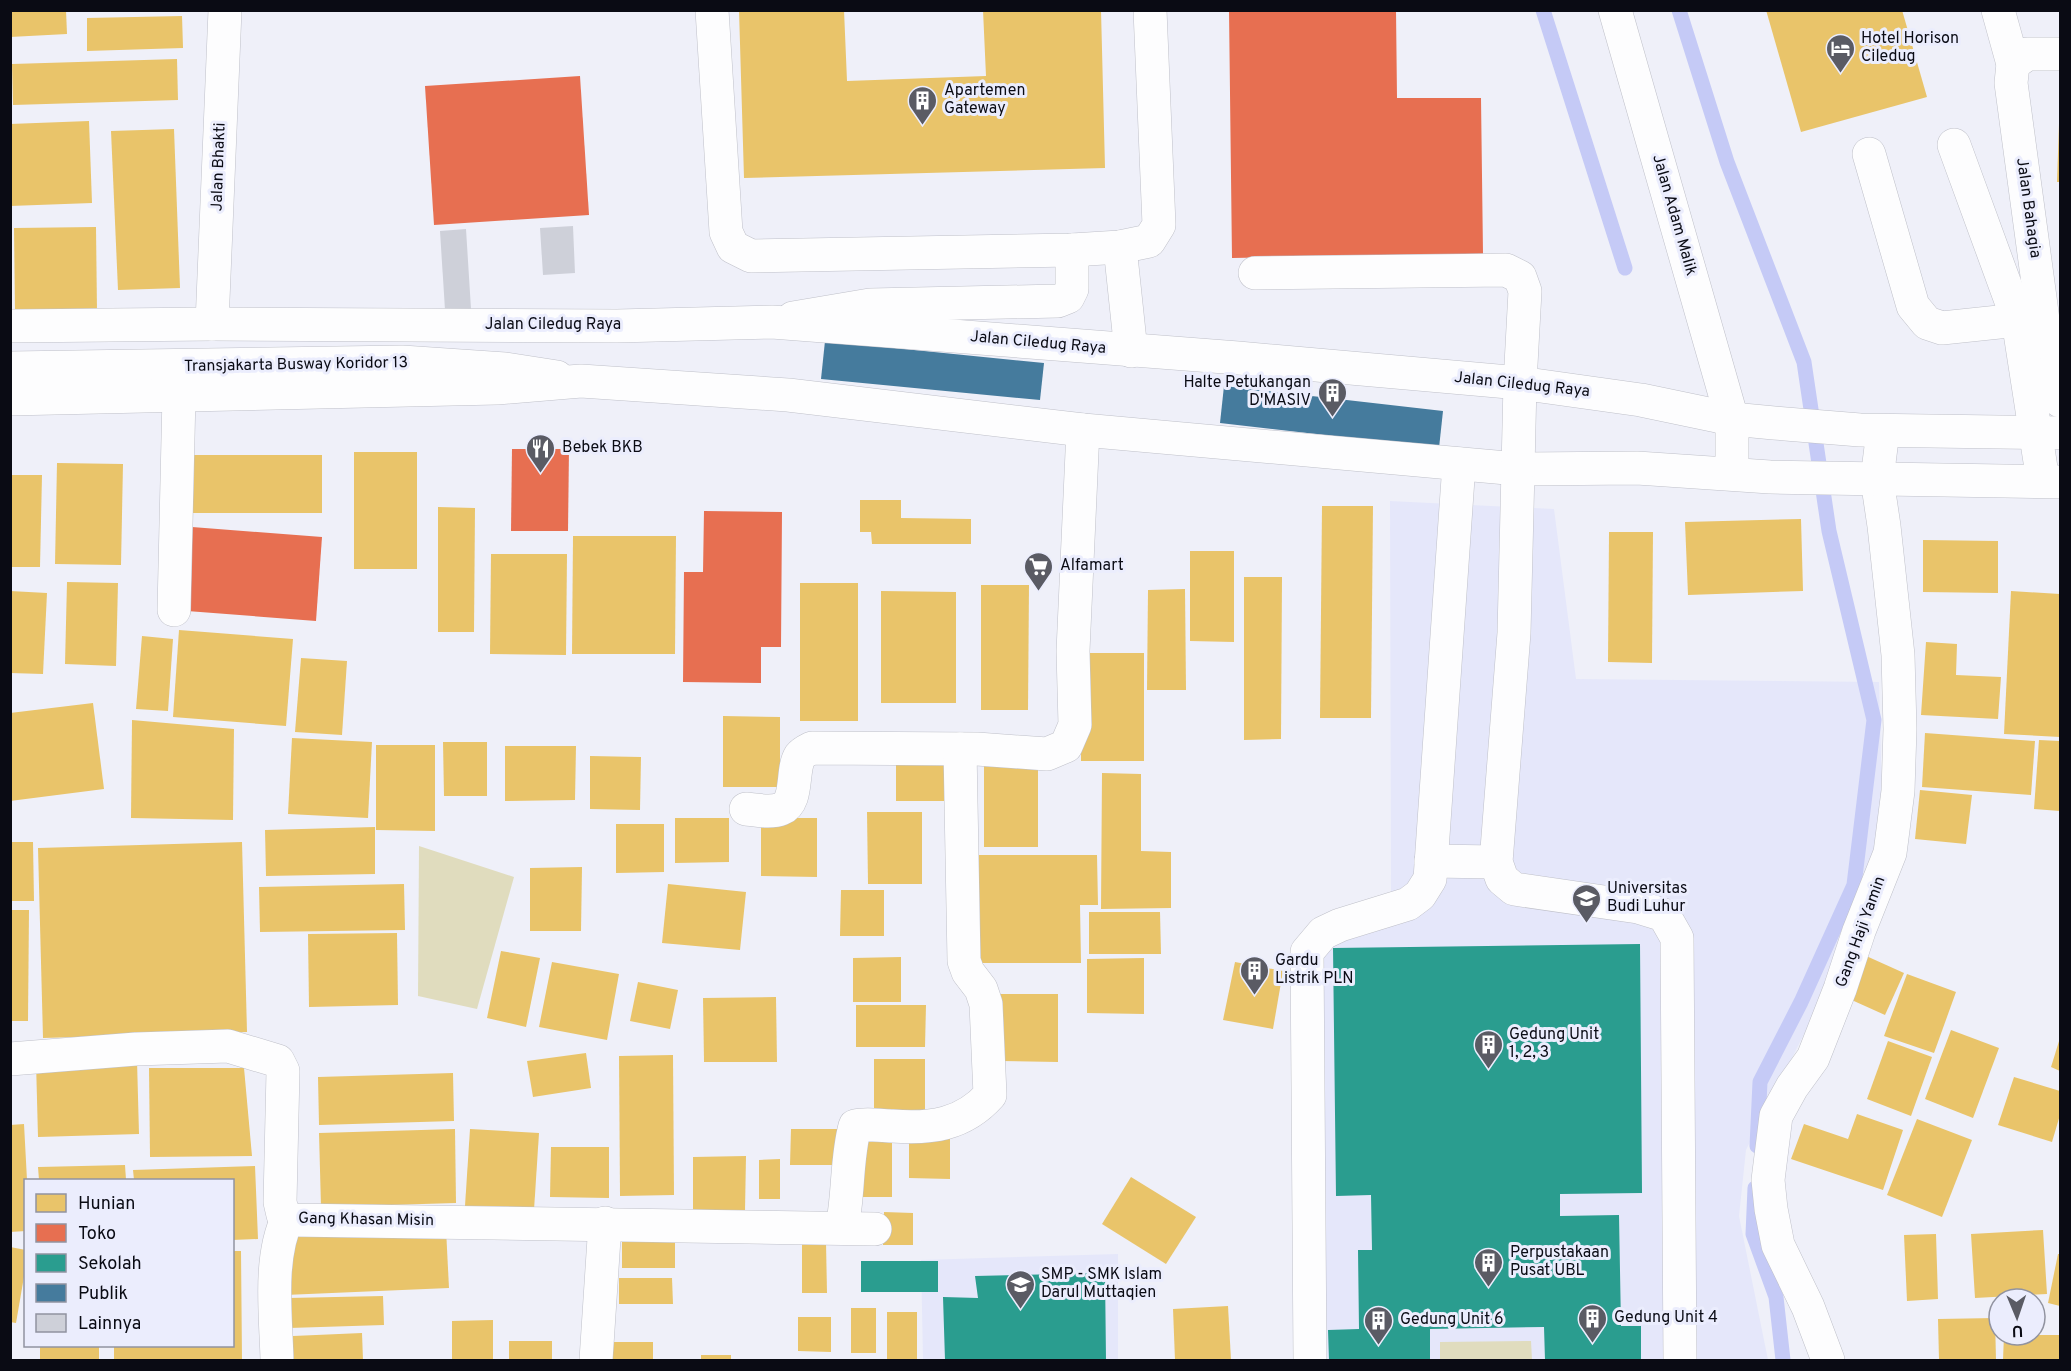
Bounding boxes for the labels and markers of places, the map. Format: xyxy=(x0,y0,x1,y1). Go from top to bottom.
place label: Hotel Horison Ciledug xyxy=(1861,29,1959,67)
hotel icon: Hotel Horison Ciledug xyxy=(1824,32,1856,74)
place label: Apartemen Gateway xyxy=(944,81,1025,119)
building icon: Apartemen Gateway xyxy=(907,84,939,126)
place label: Halte Petukangan D'MASIV xyxy=(1183,373,1311,411)
building icon: Halte Petukangan D'MASIV xyxy=(1316,376,1348,418)
restaurant icon: Bebek BKB xyxy=(525,432,557,474)
place label: Bebek BKB xyxy=(562,438,643,458)
supermarket icon: Alfamart xyxy=(1023,550,1055,592)
place label: Alfamart xyxy=(1060,556,1124,576)
place label: Universitas Budi Luhur xyxy=(1607,879,1687,917)
school or university icon: Universitas Budi Luhur xyxy=(1570,882,1602,924)
place label: Gardu Listrik PLN xyxy=(1275,951,1354,989)
building icon: Gardu Listrik PLN xyxy=(1238,954,1270,996)
place label: Gedung Unit 1, 2, 3 xyxy=(1509,1025,1599,1063)
building icon: Gedung Unit 1, 2, 3 xyxy=(1472,1028,1504,1070)
place label: Perpustakaan Pusat UBL xyxy=(1510,1243,1609,1281)
building icon: Perpustakaan Pusat UBL xyxy=(1473,1246,1505,1288)
place label: SMP - SMK Islam Darul Muttaqien xyxy=(1041,1265,1162,1303)
school or university icon: SMP - SMK Islam Darul Muttaqien xyxy=(1004,1268,1036,1310)
building icon: Gedung Unit 4 xyxy=(1577,1302,1609,1344)
building icon: Gedung Unit 6 xyxy=(1363,1304,1395,1346)
place label: Gedung Unit 4 xyxy=(1614,1308,1718,1328)
place label: Gedung Unit 6 xyxy=(1400,1310,1504,1330)

